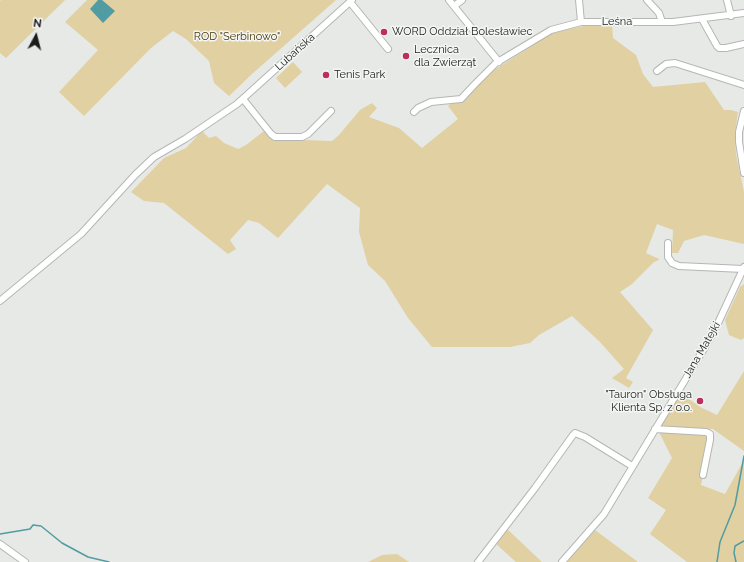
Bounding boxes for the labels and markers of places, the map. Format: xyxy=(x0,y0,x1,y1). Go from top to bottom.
place label: WORD Oddział Bolesławiec xyxy=(392,25,533,39)
marker: WORD Oddział Bolesławiec xyxy=(379,27,389,37)
place label: Lecznica dla Zwierząt xyxy=(414,43,476,69)
marker: Lecznica dla Zwierząt xyxy=(401,51,411,61)
place label: Tenis Park xyxy=(334,68,385,82)
marker: Tenis Park xyxy=(321,70,331,80)
place label: "Tauron" Obsługa Klienta Sp. z o.o. xyxy=(605,388,692,414)
marker: "Tauron" Obsługa Klienta Sp. z o.o. xyxy=(695,396,705,406)

